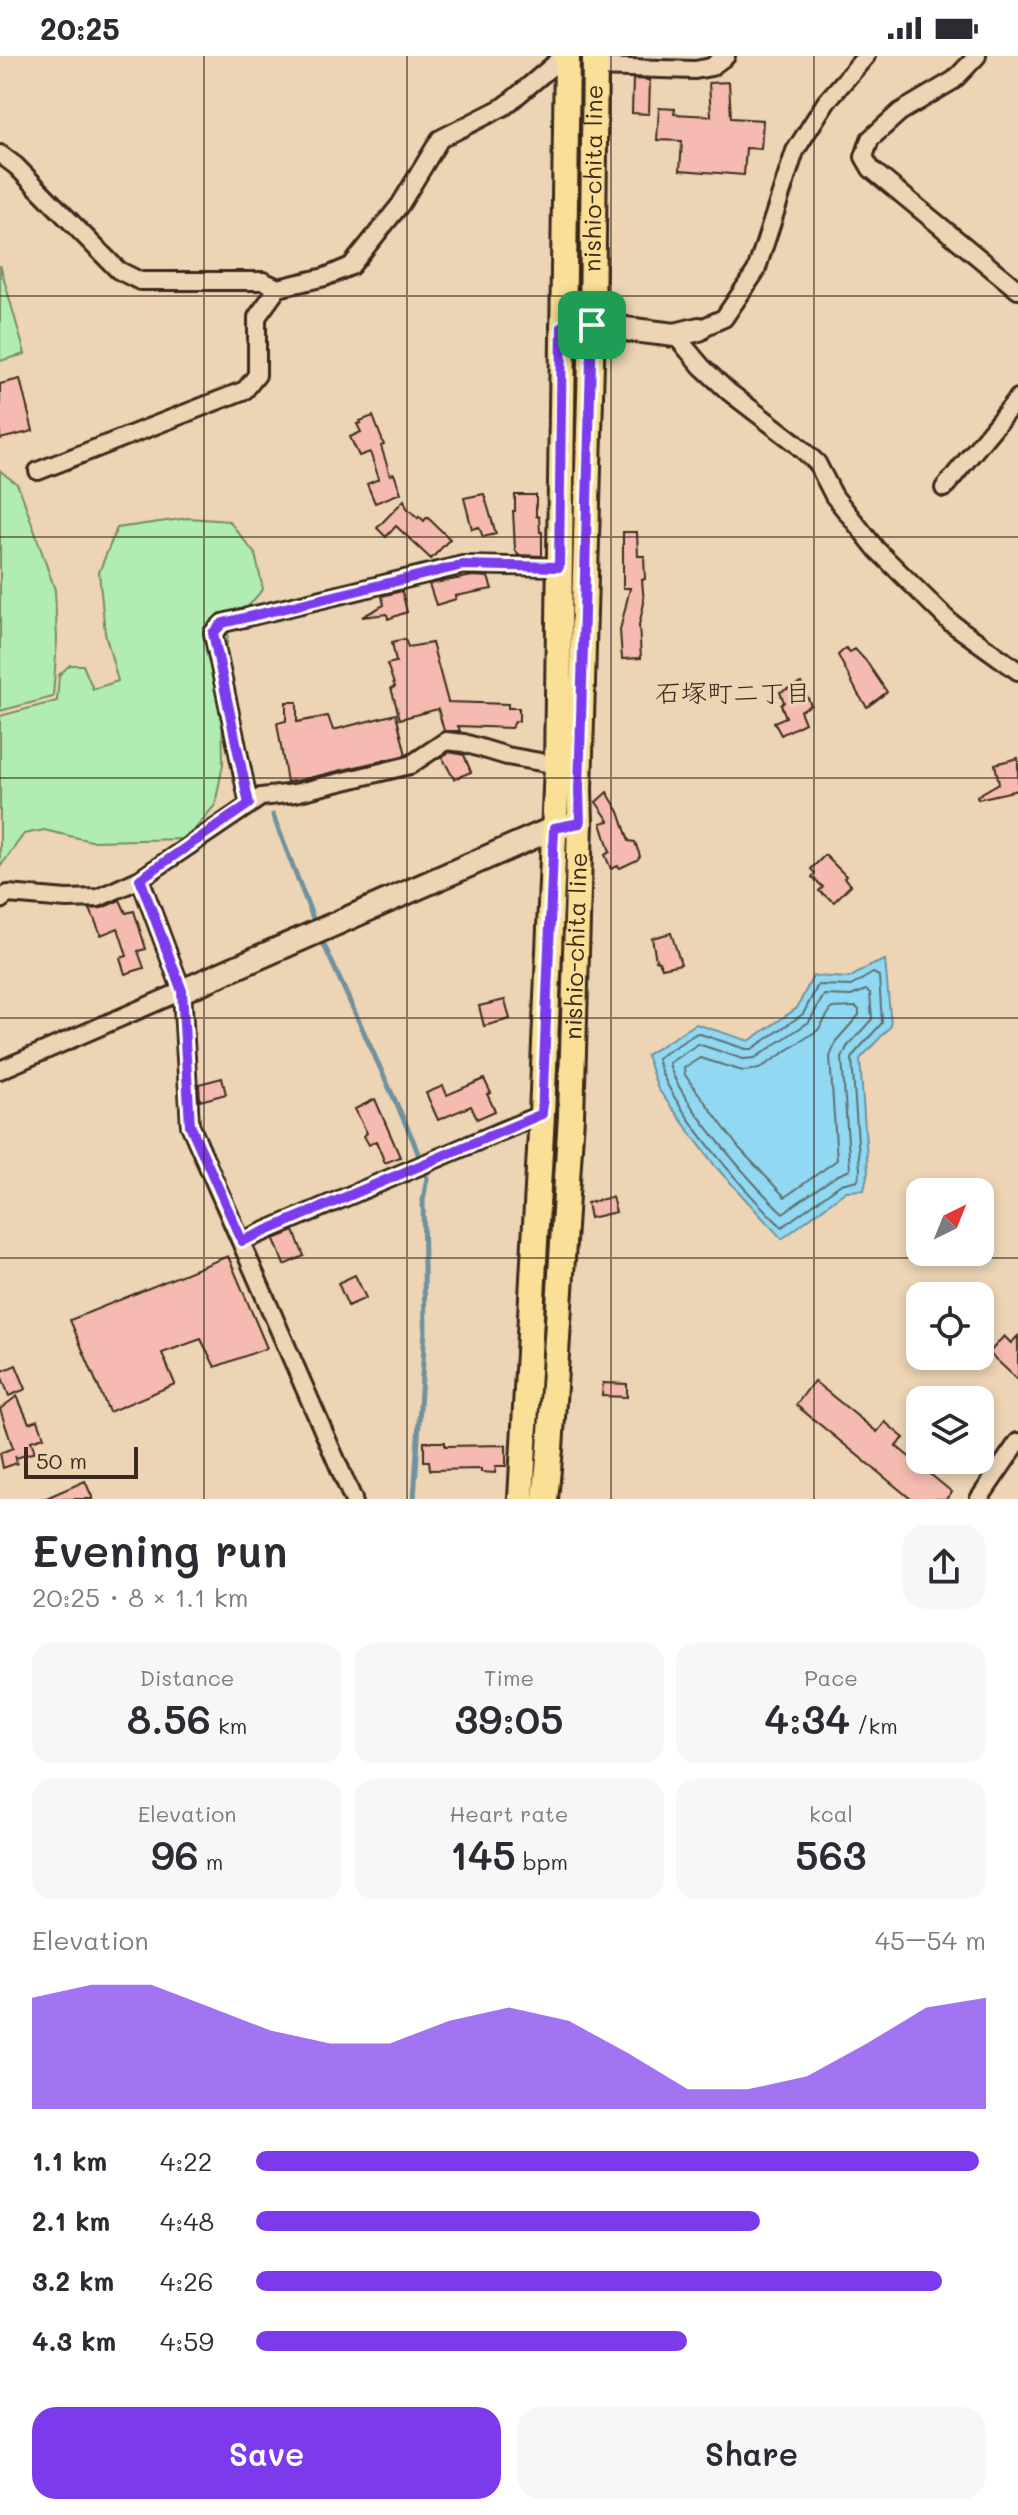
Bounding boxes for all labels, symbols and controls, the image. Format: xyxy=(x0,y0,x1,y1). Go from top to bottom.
text: 20:25 xyxy=(40,8,120,48)
street label: nishio-chita line xyxy=(576,84,609,272)
pin xyxy=(558,291,626,359)
icon: arrive xyxy=(570,303,614,347)
district label: 石塚町二丁目 xyxy=(655,675,811,709)
street label: nishio-chita line xyxy=(556,852,593,1040)
north arrow xyxy=(906,1178,994,1266)
map controls xyxy=(906,1178,994,1474)
button: locate xyxy=(906,1282,994,1370)
button: layers xyxy=(906,1386,994,1474)
scale bar xyxy=(24,1443,138,1479)
text: 50 m xyxy=(36,1446,87,1475)
text: Evening run xyxy=(32,1521,287,1578)
button: share xyxy=(902,1525,986,1609)
text: 20:25 · 8 × 1.1 km xyxy=(32,1580,248,1614)
text: Distance xyxy=(140,1663,234,1692)
text: Time xyxy=(484,1663,534,1692)
text: Pace xyxy=(804,1663,858,1692)
text: 8.56 xyxy=(127,1692,211,1744)
text: 39:05 xyxy=(454,1692,564,1744)
text: 4:34 xyxy=(764,1692,850,1744)
text: km xyxy=(211,1711,247,1740)
text: /km xyxy=(850,1711,898,1740)
text: Elevation xyxy=(138,1799,236,1828)
text: Heart rate xyxy=(450,1799,568,1828)
text: kcal xyxy=(809,1799,853,1828)
text: 96 xyxy=(151,1828,199,1880)
text: 145 xyxy=(450,1828,516,1880)
text: 563 xyxy=(795,1828,867,1880)
text: m xyxy=(199,1847,223,1876)
text: bpm xyxy=(516,1847,568,1876)
text: Elevation xyxy=(32,1923,149,1957)
text: 45–54 m xyxy=(875,1923,986,1957)
text: 1.1 km xyxy=(32,2144,107,2178)
text: 4:22 xyxy=(160,2144,212,2178)
text: 2.1 km xyxy=(32,2204,110,2238)
text: 4:48 xyxy=(160,2204,214,2238)
text: 3.2 km xyxy=(32,2264,114,2298)
text: 4:26 xyxy=(160,2264,214,2298)
text: 4.3 km xyxy=(32,2324,116,2358)
text: 4:59 xyxy=(160,2324,214,2358)
button: Save xyxy=(32,2407,501,2499)
button: Share xyxy=(517,2407,986,2499)

